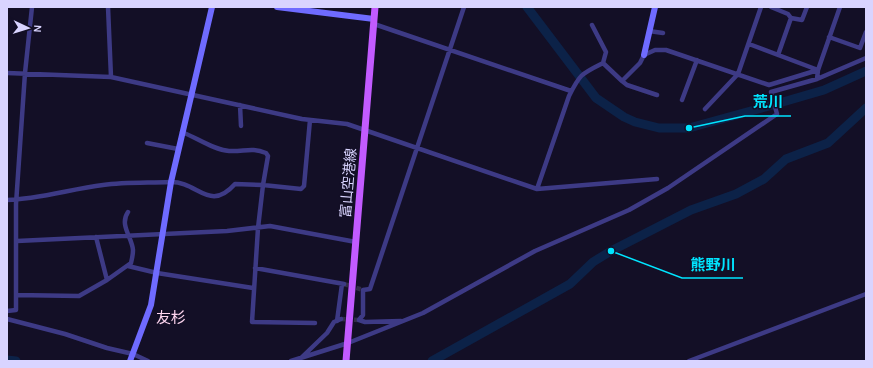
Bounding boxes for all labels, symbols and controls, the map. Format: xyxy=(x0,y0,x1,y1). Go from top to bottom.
north arrow xyxy=(8,8,48,48)
text: N xyxy=(31,24,44,33)
callout: 荒川 xyxy=(745,89,791,116)
text: 荒川 xyxy=(753,93,783,111)
street label: 富山空港線 xyxy=(337,147,360,219)
callout: 熊野川 xyxy=(682,251,743,278)
text: 熊野川 xyxy=(690,256,736,274)
district label: 友杉 xyxy=(156,309,186,327)

